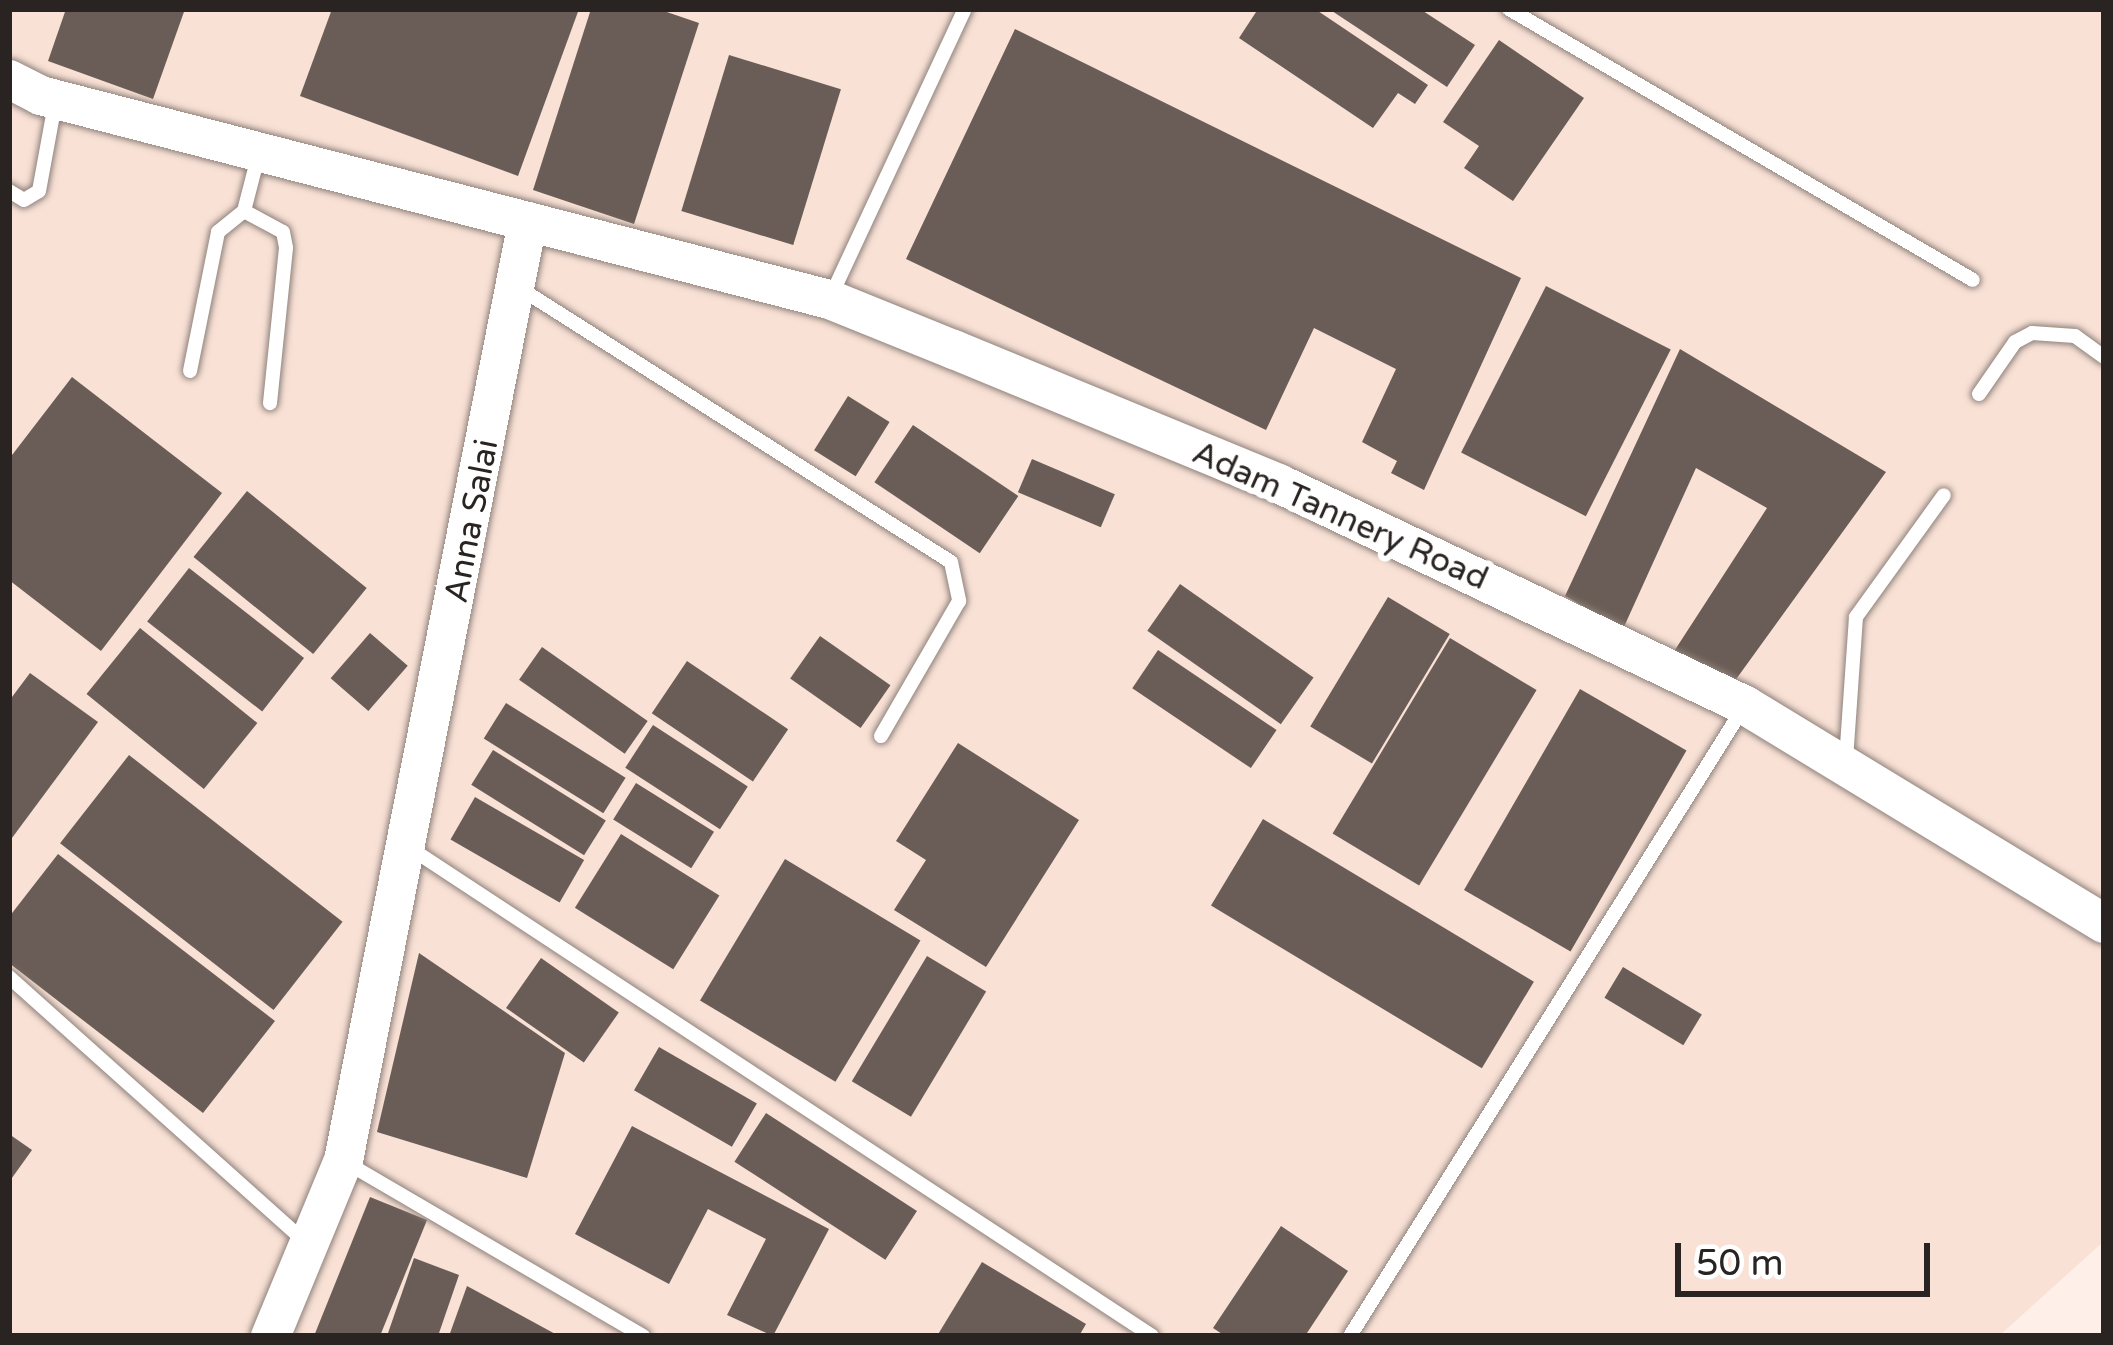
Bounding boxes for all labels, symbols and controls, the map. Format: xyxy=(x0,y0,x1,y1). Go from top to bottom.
street label: Adam Tannery Road xyxy=(1186,433,1494,599)
street label: Anna Salai xyxy=(437,436,507,606)
scale bar xyxy=(1681,1219,1936,1293)
text: 50 m xyxy=(1696,1242,1784,1285)

